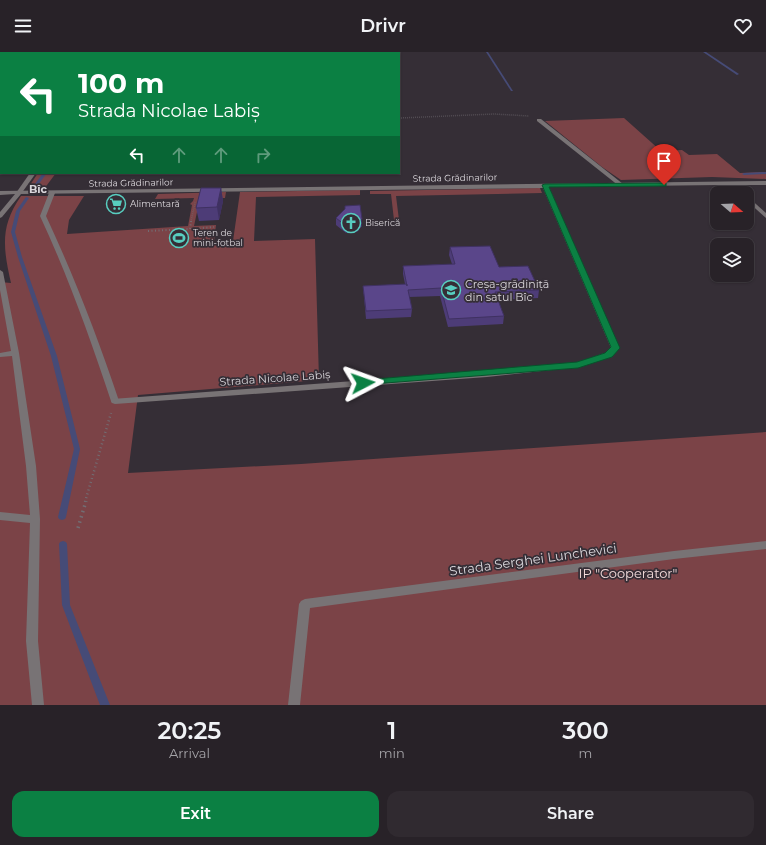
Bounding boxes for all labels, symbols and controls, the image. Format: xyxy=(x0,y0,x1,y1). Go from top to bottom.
icon: menu xyxy=(12,15,34,37)
text: Drivr xyxy=(360,15,406,37)
icon: heart xyxy=(732,15,754,37)
text: 100 m xyxy=(78,66,164,100)
icon: left xyxy=(12,68,64,120)
text: Strada Nicolae Labiș xyxy=(78,100,260,122)
icon: left xyxy=(126,144,148,166)
icon: ahead xyxy=(168,144,190,166)
icon: ahead xyxy=(210,144,232,166)
icon: right xyxy=(252,144,274,166)
pin xyxy=(647,144,681,185)
icon: arrive xyxy=(653,150,675,172)
street label: Strada Grădinarilor xyxy=(413,171,498,184)
street label: Strada Grădinarilor xyxy=(89,176,174,189)
district label: Bîc xyxy=(29,182,48,196)
north arrow xyxy=(710,186,754,230)
map controls xyxy=(710,186,754,282)
supermarket icon: Alimentară xyxy=(105,193,127,215)
place label: Alimentară xyxy=(130,198,180,209)
church icon: Biserică xyxy=(340,212,362,234)
place label: Biserică xyxy=(365,217,400,228)
sports icon: Teren de mini-fotbal xyxy=(168,227,190,249)
place label: Teren de mini-fotbal xyxy=(193,227,243,248)
button: layers xyxy=(710,238,754,282)
place label: Creșa-grădiniță din satul Bîc xyxy=(465,277,549,304)
school or university icon: Creșa-grădiniță din satul Bîc xyxy=(440,279,462,301)
position arrow xyxy=(342,362,384,404)
street label: Strada Nicolae Labiș xyxy=(219,367,332,389)
street label: Strada Serghei Lunchevici xyxy=(448,539,618,579)
park label: IP "Cooperator" xyxy=(579,565,677,581)
text: 20:25 xyxy=(157,716,221,745)
text: 1 xyxy=(387,716,396,745)
text: 300 xyxy=(562,716,609,745)
text: Arrival xyxy=(169,745,210,761)
text: min xyxy=(379,745,405,761)
text: m xyxy=(579,745,592,761)
button: Exit xyxy=(12,791,379,837)
button: Share xyxy=(387,791,754,837)

